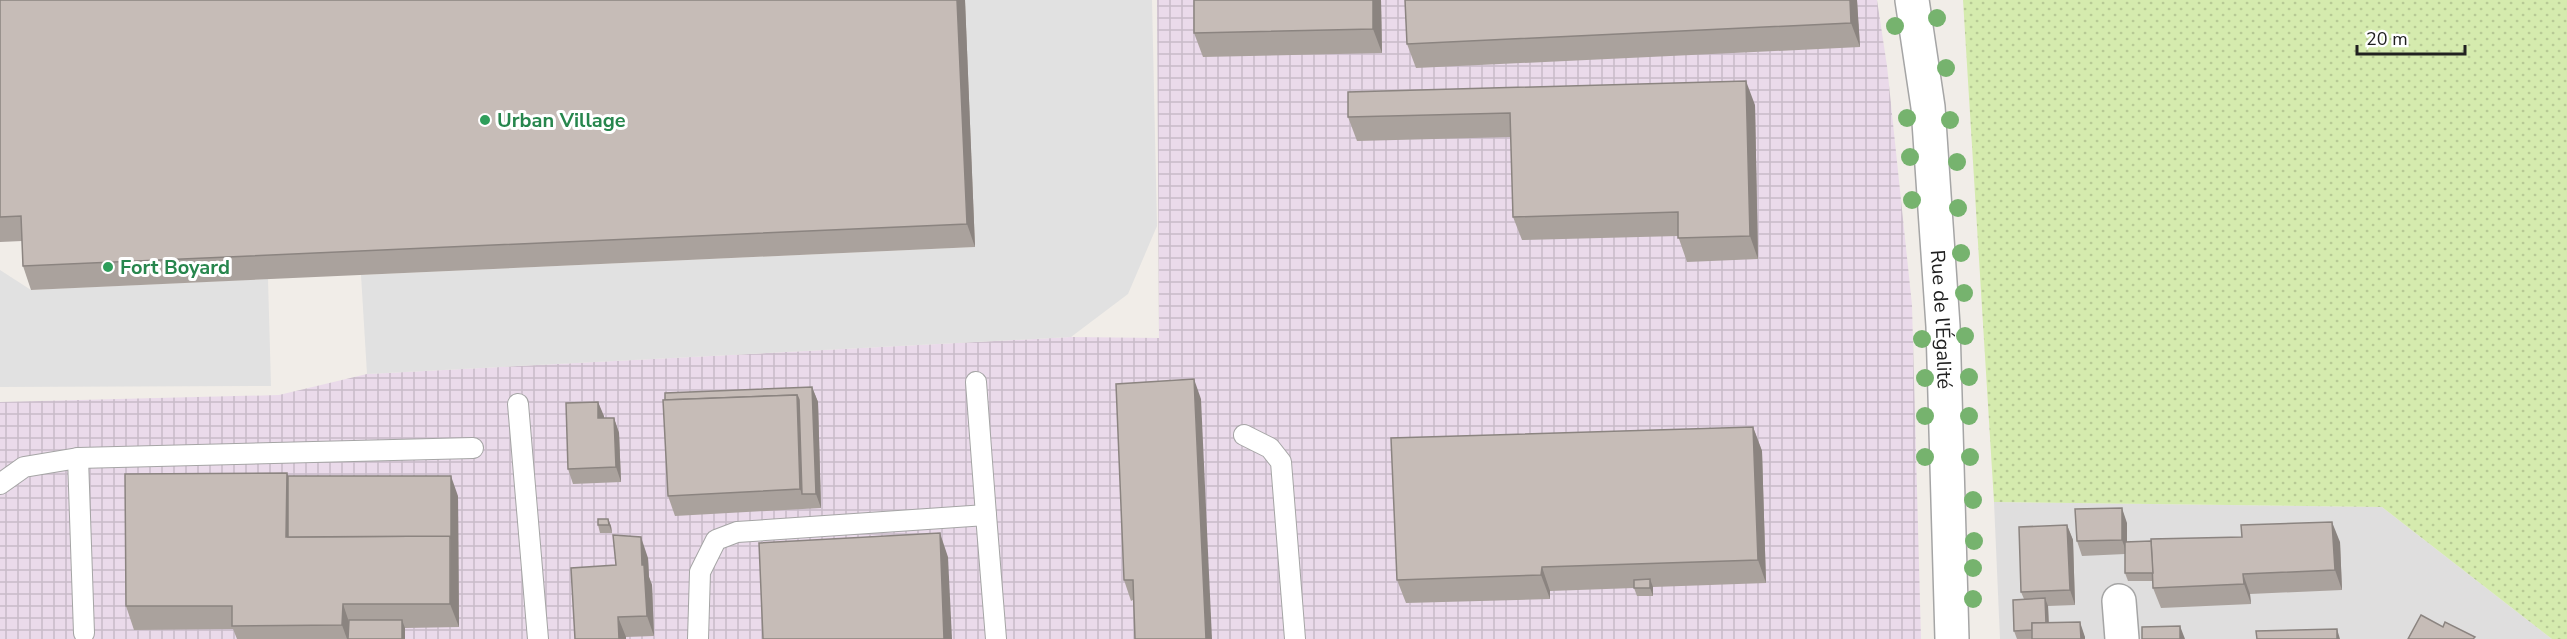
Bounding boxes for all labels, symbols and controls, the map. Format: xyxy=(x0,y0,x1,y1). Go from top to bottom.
scale bar xyxy=(2357,18,2465,56)
text: 20 m xyxy=(2366,27,2408,51)
place label: Urban Village xyxy=(497,107,626,134)
marker: Urban Village xyxy=(478,113,492,127)
street label: Rue de l'Égalité xyxy=(1924,249,1958,389)
place label: Fort Boyard xyxy=(120,254,230,281)
marker: Fort Boyard xyxy=(101,260,115,274)

